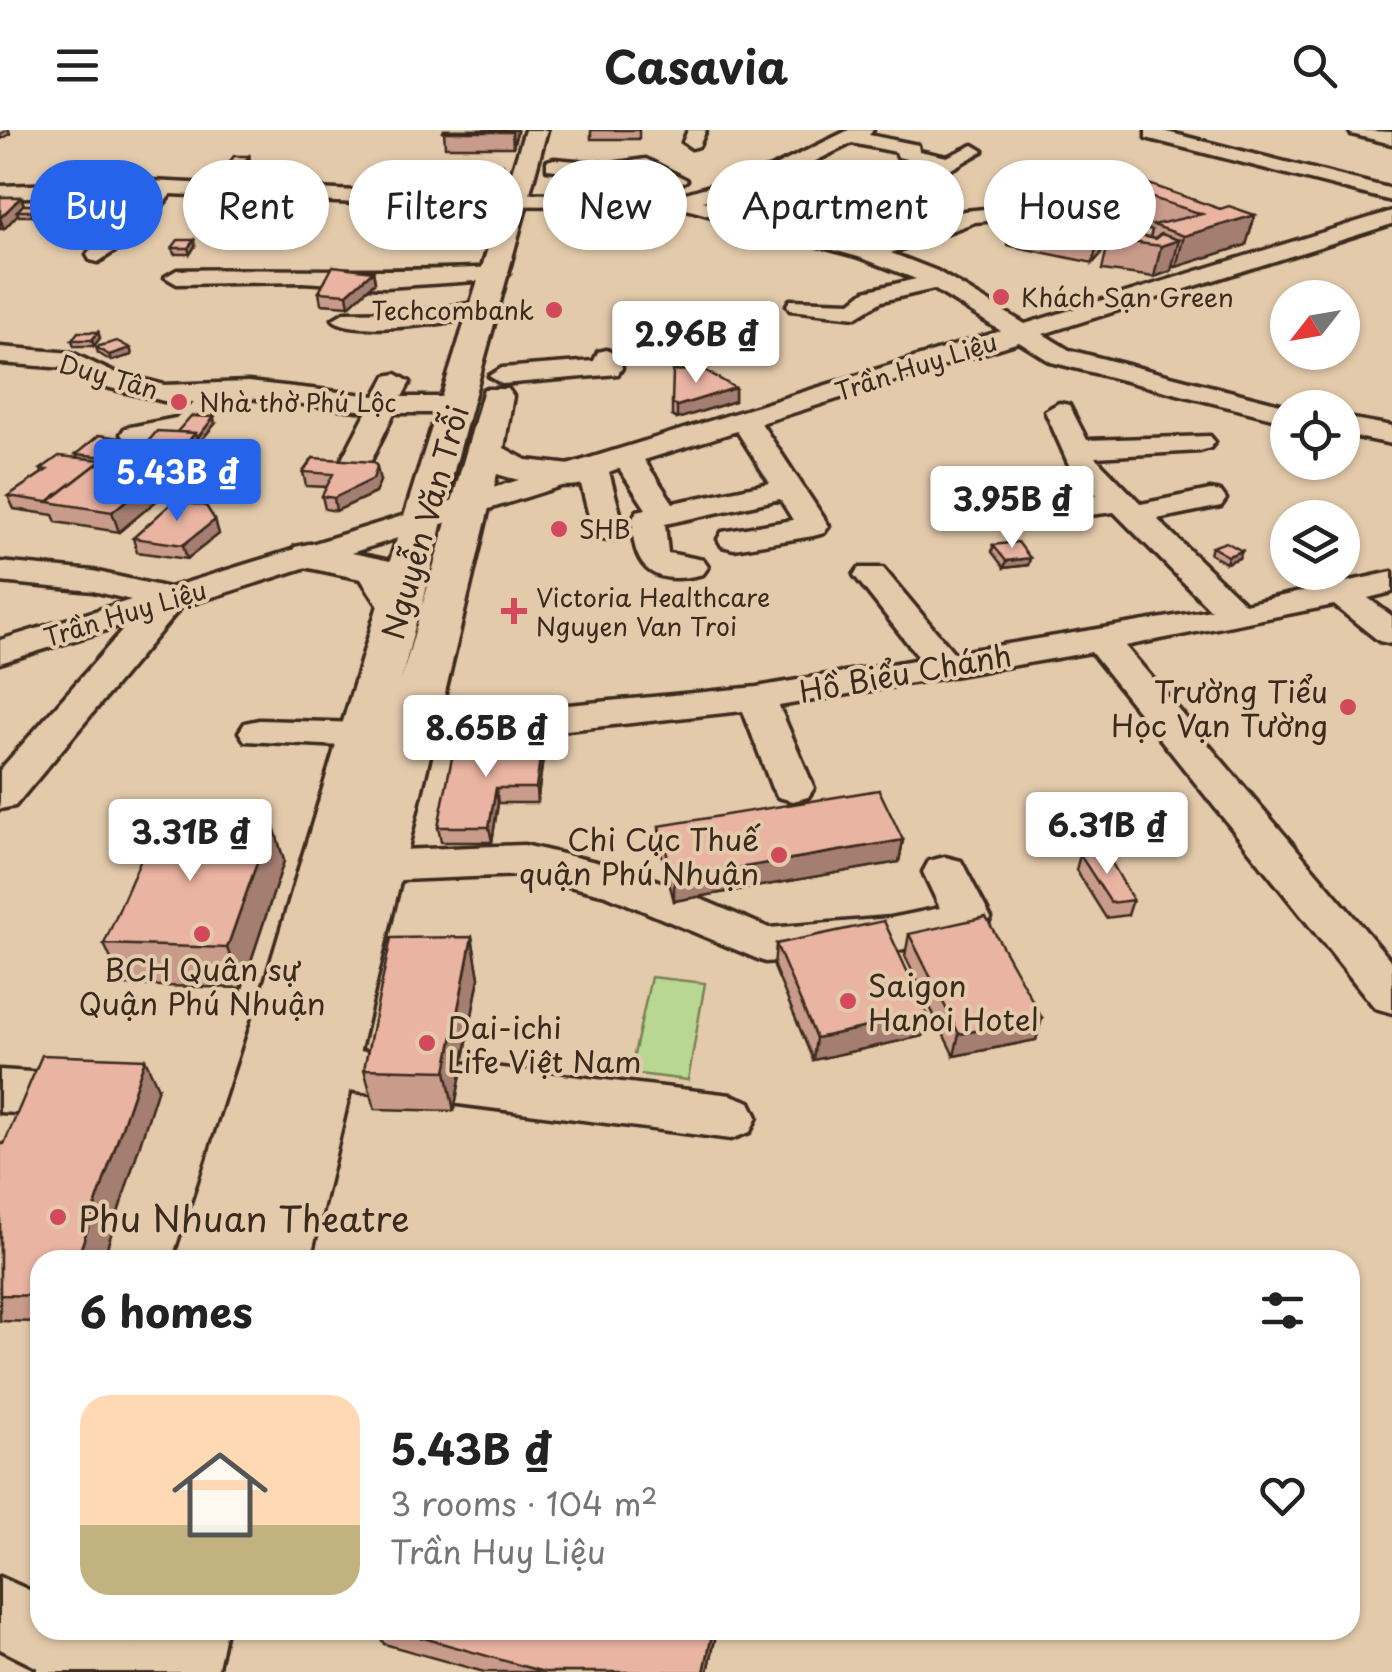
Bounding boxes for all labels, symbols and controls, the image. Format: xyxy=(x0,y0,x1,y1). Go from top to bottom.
text: Casavia xyxy=(604,31,788,99)
icon: menu xyxy=(50,38,105,93)
icon: search xyxy=(1287,38,1342,93)
chip: Buy xyxy=(30,160,163,250)
chip: Rent xyxy=(183,160,329,250)
chip: Filters xyxy=(349,160,523,250)
chip: New xyxy=(543,160,687,250)
chip: Apartment xyxy=(707,160,964,250)
chip: House xyxy=(984,160,1156,250)
place label: Khách Sạn Green xyxy=(1021,278,1234,316)
north arrow xyxy=(1270,280,1360,370)
map controls xyxy=(1270,280,1360,590)
marker: Khách Sạn Green xyxy=(990,286,1012,308)
place label: Techcombank xyxy=(372,291,534,329)
marker: Techcombank xyxy=(543,299,565,321)
pin: 2.96B ₫ xyxy=(604,301,788,386)
text: 2.96B ₫ xyxy=(634,309,758,357)
street label: Trần Huy Liệu xyxy=(830,322,1002,410)
street label: Duy Tân xyxy=(55,344,163,408)
place label: Nhà thờ Phú Lộc xyxy=(199,383,396,421)
button: locate xyxy=(1270,390,1360,480)
marker: Nhà thờ Phú Lộc xyxy=(168,391,190,413)
street label: Nguyễn Văn Trỗi xyxy=(369,400,479,644)
pin: 5.43B ₫ xyxy=(85,439,269,524)
text: 5.43B ₫ xyxy=(116,447,238,495)
pin: 3.95B ₫ xyxy=(920,466,1104,551)
text: 3.95B ₫ xyxy=(952,474,1072,522)
button: layers xyxy=(1270,500,1360,590)
place label: SHB xyxy=(579,510,630,548)
marker: SHB xyxy=(548,518,570,540)
street label: Trần Huy Liệu xyxy=(39,570,211,656)
place label: Victoria Healthcare Nguyen Van Troi xyxy=(536,578,770,645)
marker: Victoria Healthcare Nguyen Van Troi xyxy=(501,598,527,624)
street label: Hồ Biểu Chánh xyxy=(795,631,1015,713)
place label: Trường Tiểu Học Vạn Tường xyxy=(1111,668,1328,747)
pin: 8.65B ₫ xyxy=(394,695,578,780)
marker: Trường Tiểu Học Vạn Tường xyxy=(1337,696,1359,718)
text: 8.65B ₫ xyxy=(425,703,547,751)
pin: 6.31B ₫ xyxy=(1015,792,1199,877)
pin: 3.31B ₫ xyxy=(98,799,282,884)
text: 6.31B ₫ xyxy=(1048,800,1166,848)
text: 3.31B ₫ xyxy=(131,807,249,855)
place label: Chi Cục Thuế quận Phú Nhuận xyxy=(519,816,761,895)
marker: Chi Cục Thuế quận Phú Nhuận xyxy=(768,844,790,866)
marker: BCH Quân sự Quận Phú Nhuận xyxy=(191,923,213,945)
place label: BCH Quân sự Quận Phú Nhuận xyxy=(78,946,326,1025)
place label: Saigon Hanoi Hotel xyxy=(868,962,1039,1041)
marker: Saigon Hanoi Hotel xyxy=(837,990,859,1012)
place label: Dai-ichi Life Việt Nam xyxy=(447,1004,641,1083)
marker: Dai-ichi Life Việt Nam xyxy=(416,1032,438,1054)
place label: Phu Nhuan Theatre xyxy=(78,1191,410,1244)
marker: Phu Nhuan Theatre xyxy=(47,1206,69,1228)
text: 6 homes xyxy=(80,1279,253,1342)
icon: filters xyxy=(1255,1283,1310,1338)
text: 5.43B ₫ xyxy=(390,1416,551,1479)
icon: home xyxy=(160,1435,280,1555)
icon: heart xyxy=(1255,1468,1310,1523)
text: 3 rooms · 104 m² xyxy=(390,1479,658,1527)
text: Trần Huy Liệu xyxy=(390,1527,606,1575)

